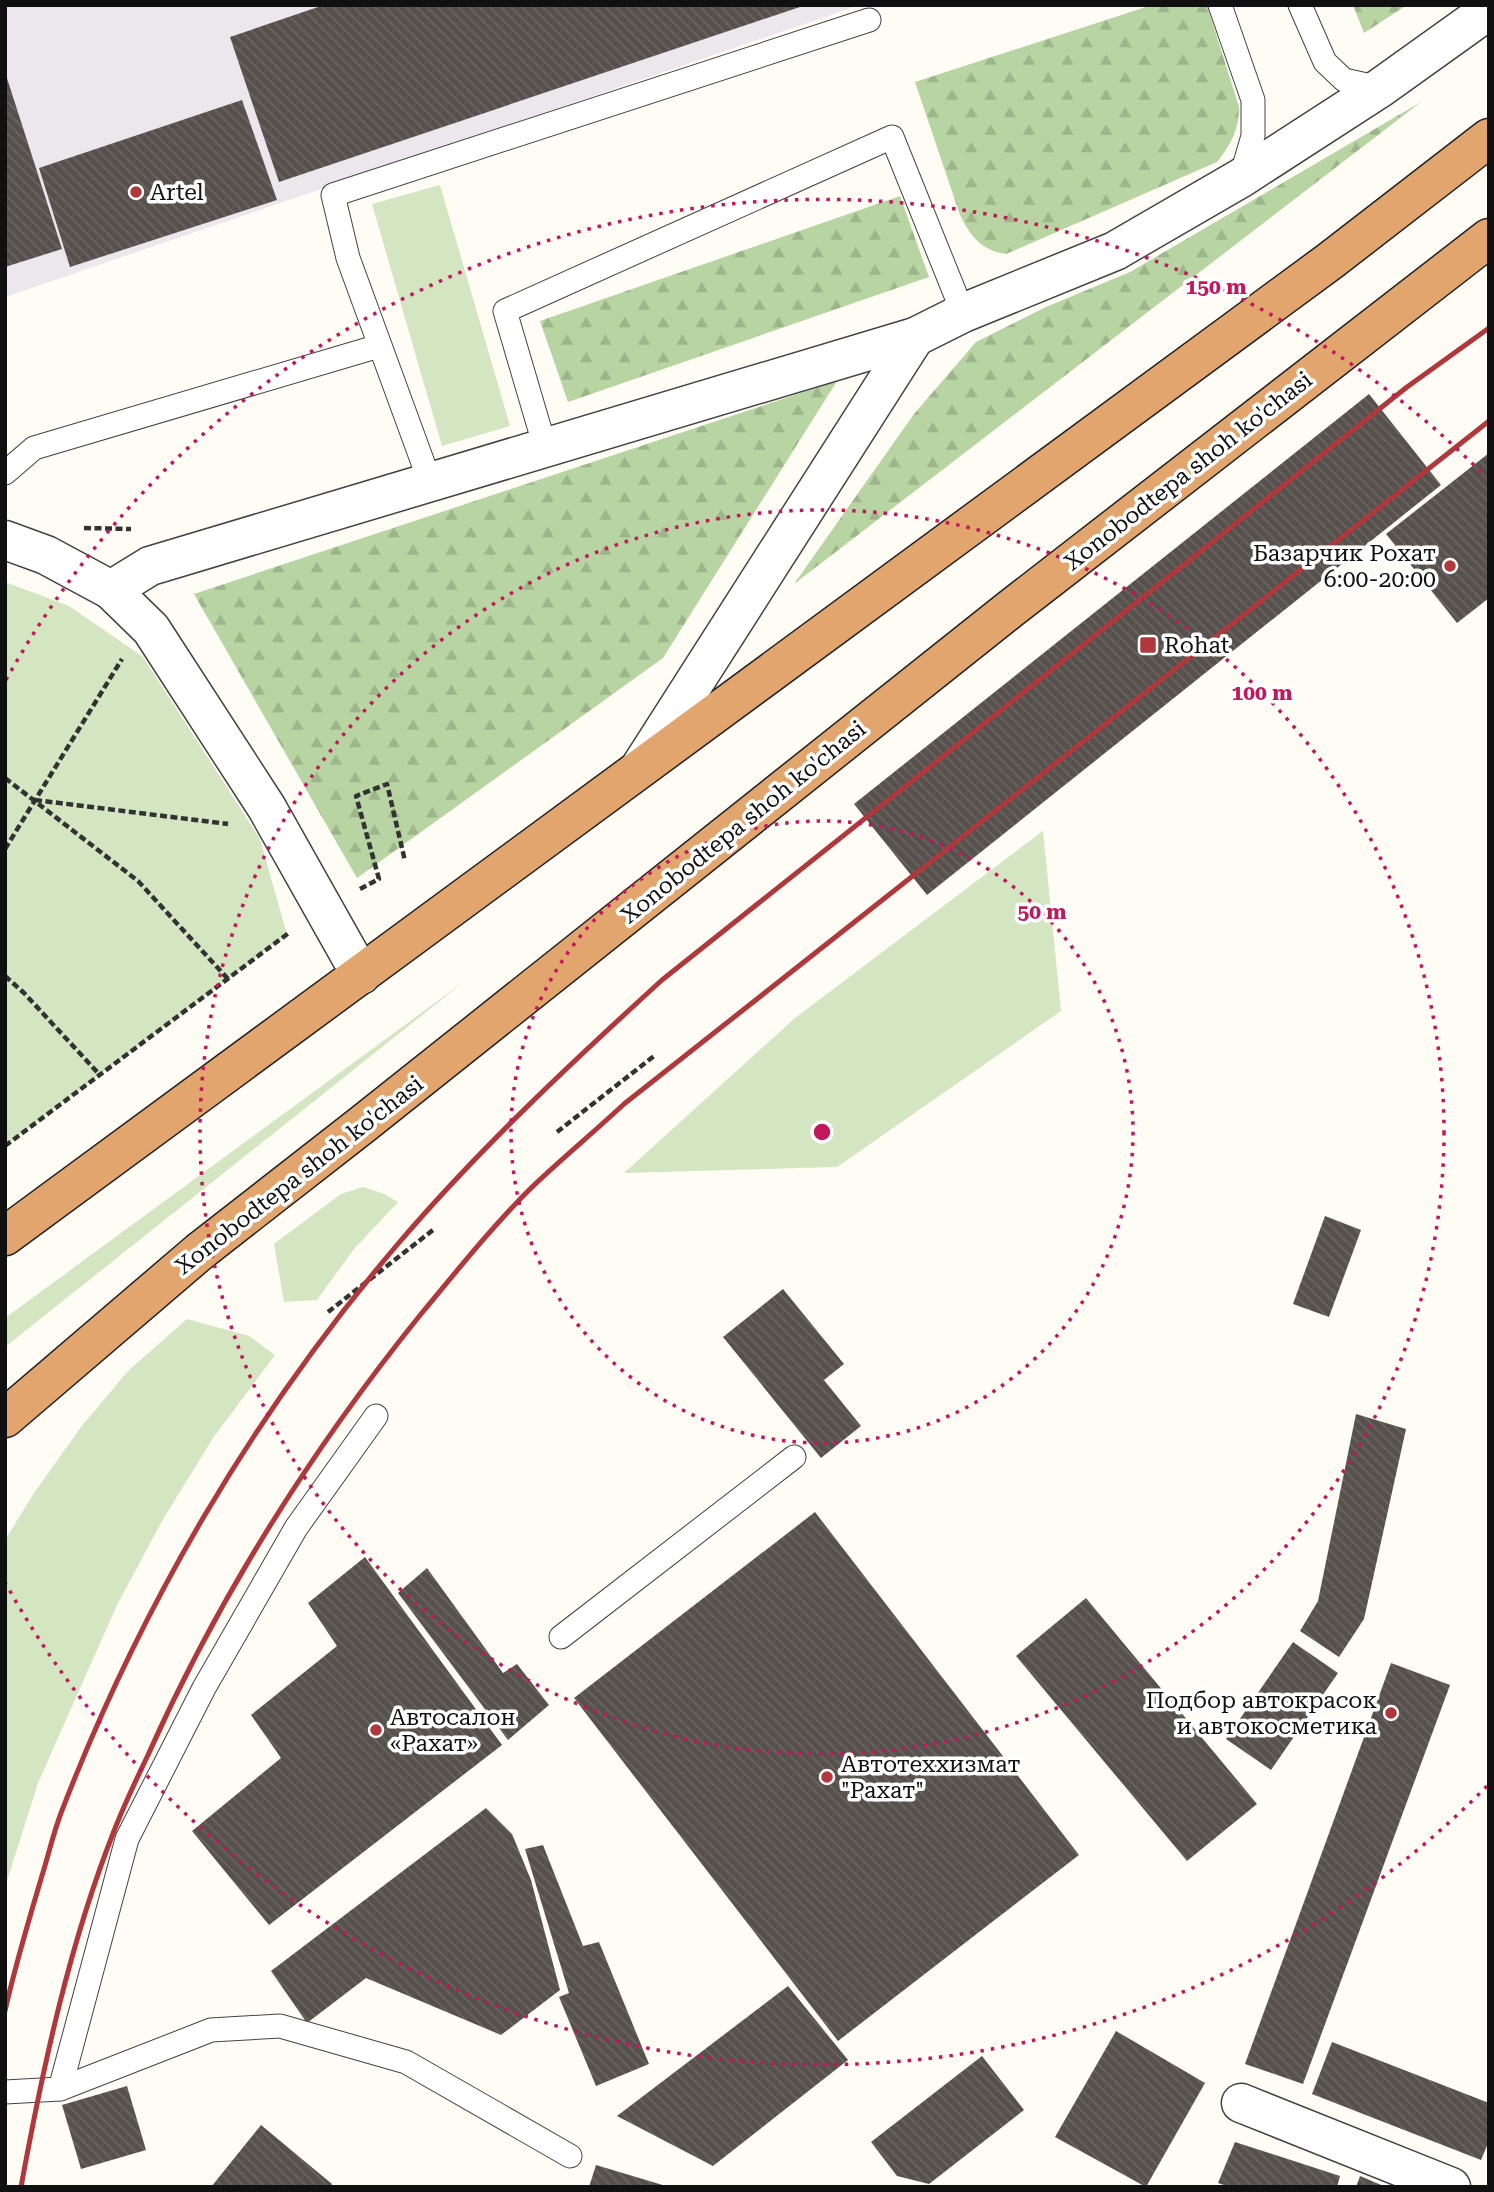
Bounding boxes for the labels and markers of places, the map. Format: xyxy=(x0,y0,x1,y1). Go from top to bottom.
place label: Artel xyxy=(150,179,204,206)
marker: Artel xyxy=(128,184,144,200)
place label: Базарчик Рохат 6:00-20:00 xyxy=(1253,540,1436,593)
marker: Базарчик Рохат 6:00-20:00 xyxy=(1442,558,1458,574)
place label: Rohat xyxy=(1164,632,1230,659)
marker: Rohat xyxy=(1138,635,1158,655)
centre of rings xyxy=(810,1120,834,1144)
place label: Подбор автокрасок и автокосметика xyxy=(1146,1687,1378,1740)
place label: Автосалон «Рахат» xyxy=(390,1704,516,1757)
marker: Подбор автокрасок и автокосметика xyxy=(1383,1705,1399,1721)
marker: Автосалон «Рахат» xyxy=(368,1722,384,1738)
place label: Автотеххизмат "Рахат" xyxy=(841,1751,1021,1804)
marker: Автотеххизмат "Рахат" xyxy=(819,1769,835,1785)

